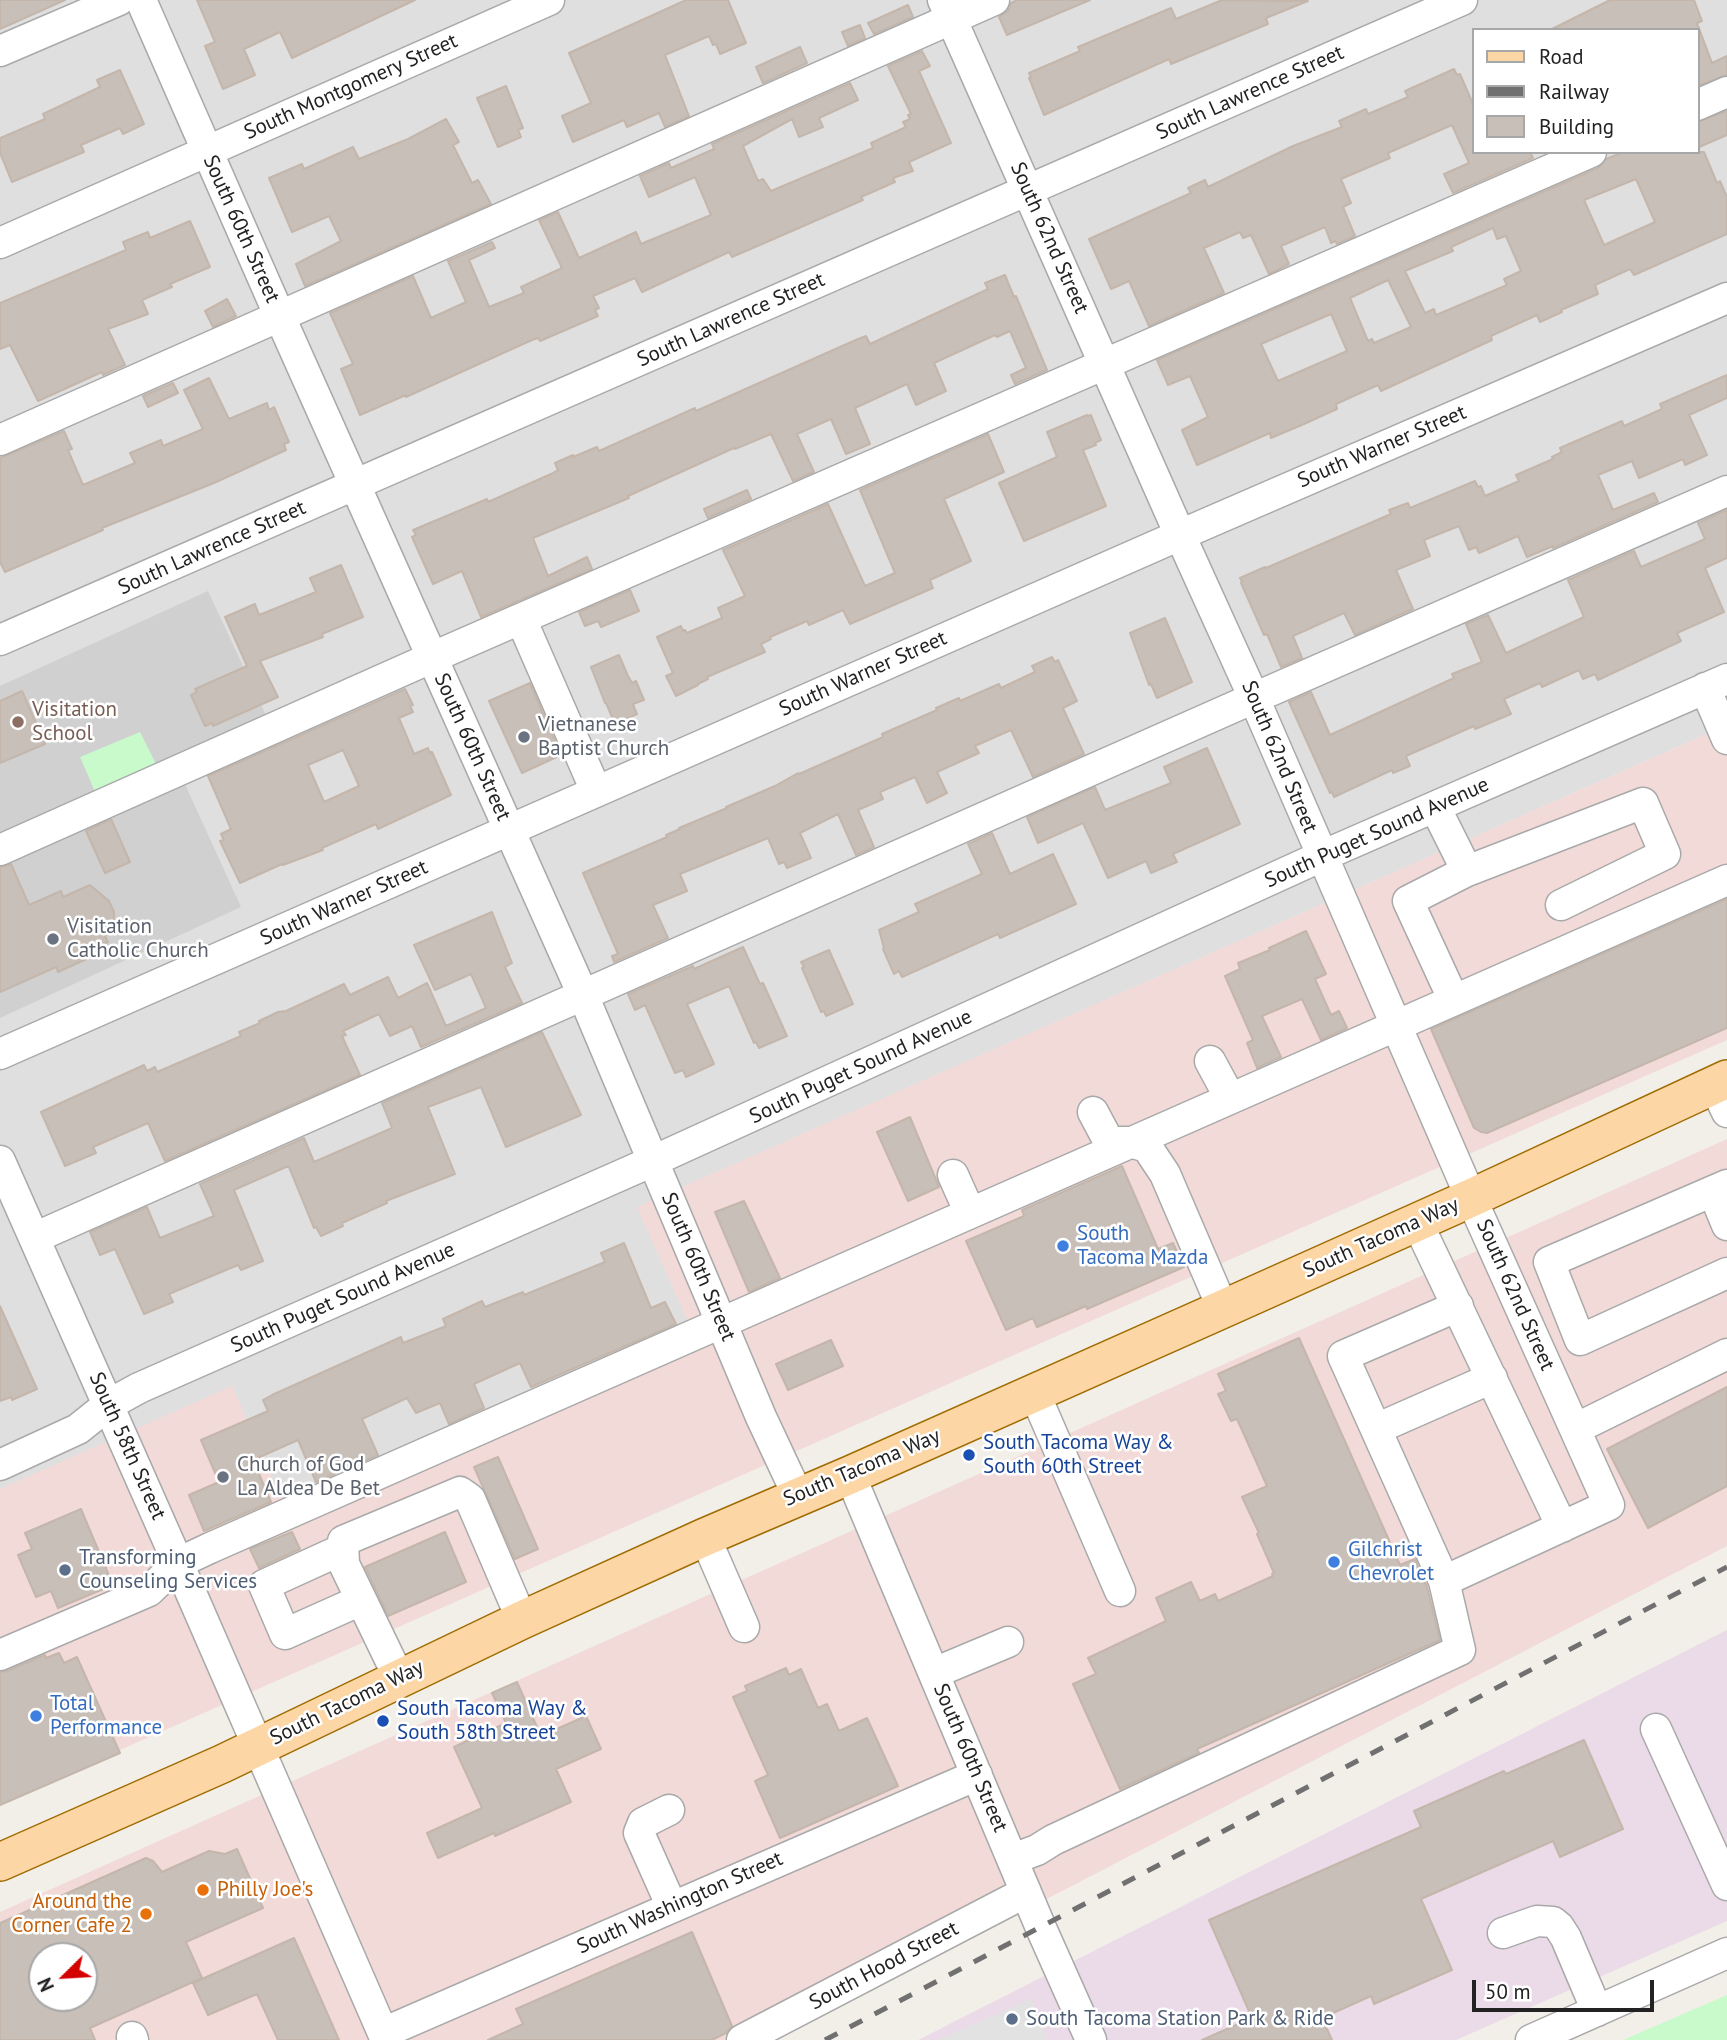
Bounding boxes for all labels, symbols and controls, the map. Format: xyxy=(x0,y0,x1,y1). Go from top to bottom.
legend xyxy=(1472,28,1699,154)
street label: South Montgomery Street xyxy=(241,29,461,145)
street label: South Lawrence Street xyxy=(1152,40,1348,146)
text: Road xyxy=(1539,43,1583,70)
text: Railway xyxy=(1539,78,1609,105)
text: Building xyxy=(1539,113,1614,140)
street label: South 60th Street xyxy=(197,151,285,307)
street label: South 62nd Street xyxy=(1004,158,1094,318)
street label: South Lawrence Street xyxy=(633,267,829,373)
street label: South Warner Street xyxy=(1294,400,1470,494)
street label: South Lawrence Street xyxy=(114,495,310,601)
street label: South Warner Street xyxy=(775,626,951,722)
street label: South 60th Street xyxy=(428,669,516,825)
street label: South 62nd Street xyxy=(1236,677,1322,837)
place label: Visitation School xyxy=(32,697,117,747)
place label: Vietnanese Baptist Church xyxy=(538,712,669,762)
marker: Visitation School xyxy=(10,714,26,730)
marker: Vietnanese Baptist Church xyxy=(516,729,532,745)
street label: South Puget Sound Avenue xyxy=(1261,772,1493,894)
street label: South Warner Street xyxy=(256,855,432,951)
place label: Visitation Catholic Church xyxy=(67,914,209,964)
marker: Visitation Catholic Church xyxy=(45,931,61,947)
street label: South Puget Sound Avenue xyxy=(746,1004,976,1130)
street label: South 60th Street xyxy=(655,1189,741,1345)
street label: South Tacoma Way xyxy=(1299,1192,1463,1284)
street label: South 62nd Street xyxy=(1470,1215,1560,1375)
place label: South Tacoma Mazda xyxy=(1077,1221,1208,1271)
street label: South Puget Sound Avenue xyxy=(227,1237,459,1359)
marker: South Tacoma Mazda xyxy=(1055,1238,1071,1254)
street label: South 58th Street xyxy=(83,1368,171,1524)
street label: South Tacoma Way xyxy=(780,1424,944,1512)
place label: South Tacoma Way & South 60th Street xyxy=(983,1430,1174,1480)
marker: South Tacoma Way & South 60th Street xyxy=(961,1447,977,1463)
place label: Church of God La Aldea De Bet xyxy=(237,1452,380,1502)
marker: Church of God La Aldea De Bet xyxy=(215,1469,231,1485)
place label: Gilchrist Chevrolet xyxy=(1348,1537,1434,1587)
place label: Transforming Counseling Services xyxy=(79,1545,257,1595)
marker: Gilchrist Chevrolet xyxy=(1326,1554,1342,1570)
marker: Transforming Counseling Services xyxy=(57,1562,73,1578)
street label: South Tacoma Way xyxy=(266,1655,428,1751)
street label: South 60th Street xyxy=(927,1680,1013,1836)
place label: Total Performance xyxy=(50,1691,162,1741)
place label: South Tacoma Way & South 58th Street xyxy=(397,1696,588,1746)
marker: Total Performance xyxy=(28,1708,44,1724)
marker: South Tacoma Way & South 58th Street xyxy=(375,1713,391,1729)
street label: South Washington Street xyxy=(573,1846,787,1960)
place label: Philly Joe's xyxy=(217,1877,313,1903)
marker: Philly Joe's xyxy=(195,1882,211,1898)
place label: Around the Corner Cafe 2 xyxy=(11,1889,132,1939)
marker: Around the Corner Cafe 2 xyxy=(138,1906,154,1922)
street label: South Hood Street xyxy=(805,1916,963,2016)
north arrow xyxy=(28,1942,98,2012)
scale bar xyxy=(1475,1966,1657,2010)
text: N xyxy=(32,1974,59,1995)
text: 50 m xyxy=(1485,1978,1531,2005)
place label: South Tacoma Station Park & Ride xyxy=(1026,2006,1334,2032)
marker: South Tacoma Station Park & Ride xyxy=(1004,2011,1020,2027)

